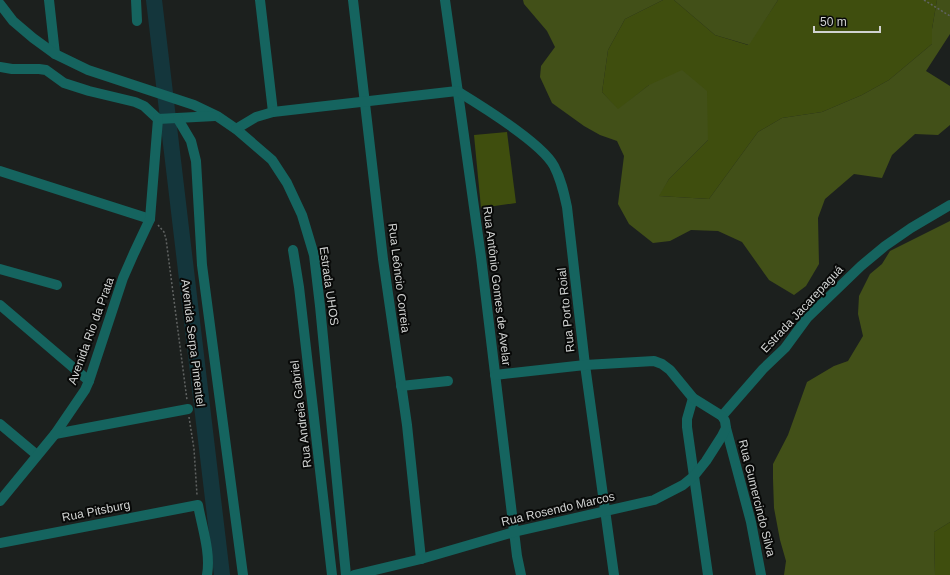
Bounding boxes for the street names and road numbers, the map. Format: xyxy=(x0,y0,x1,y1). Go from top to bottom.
street label: Rua Antônio Gomes de Avelar xyxy=(480,205,514,367)
street label: Rua Leôncio Correia xyxy=(385,223,413,334)
street label: Estrada UHOS xyxy=(317,246,341,326)
street label: Estrada Jacarepaguá xyxy=(758,262,846,355)
street label: Rua Porto Roial xyxy=(555,267,577,353)
street label: Avenida Rio da Prata xyxy=(65,275,117,387)
street label: Avenida Serpa Pimentel xyxy=(178,278,208,408)
street label: Rua Andreia Gabriel xyxy=(287,360,315,468)
street label: Rua Gumercindo Silva xyxy=(736,438,778,558)
street label: Rua Rosendo Marcos xyxy=(500,489,616,529)
street label: Rua Pitsburg xyxy=(61,498,131,524)

